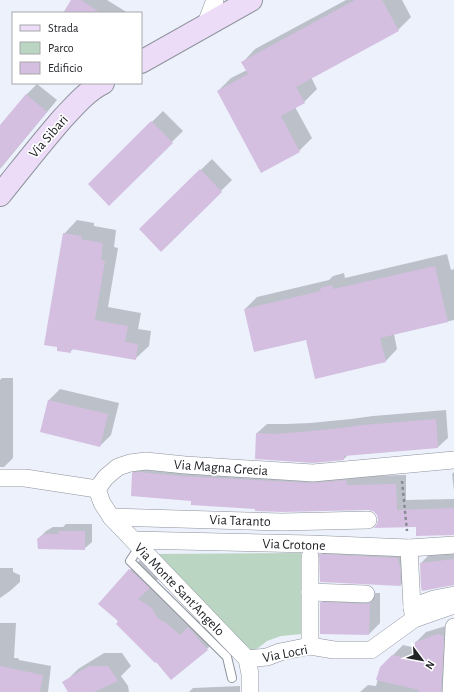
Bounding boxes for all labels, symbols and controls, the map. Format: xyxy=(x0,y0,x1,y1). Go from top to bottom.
legend xyxy=(12,12,142,84)
text: Strada xyxy=(48,22,79,34)
text: Parco xyxy=(48,42,74,54)
text: Edificio xyxy=(48,62,83,74)
street label: Via Sibari xyxy=(27,113,71,161)
street label: Via Magna Grecia xyxy=(173,458,269,478)
street label: Via Taranto xyxy=(209,513,271,529)
street label: Via Crotone xyxy=(262,537,326,553)
street label: Via Monte Sant'Angelo xyxy=(132,541,227,639)
north arrow xyxy=(402,640,442,680)
street label: Via Locri xyxy=(261,643,309,665)
text: N xyxy=(423,659,437,671)

